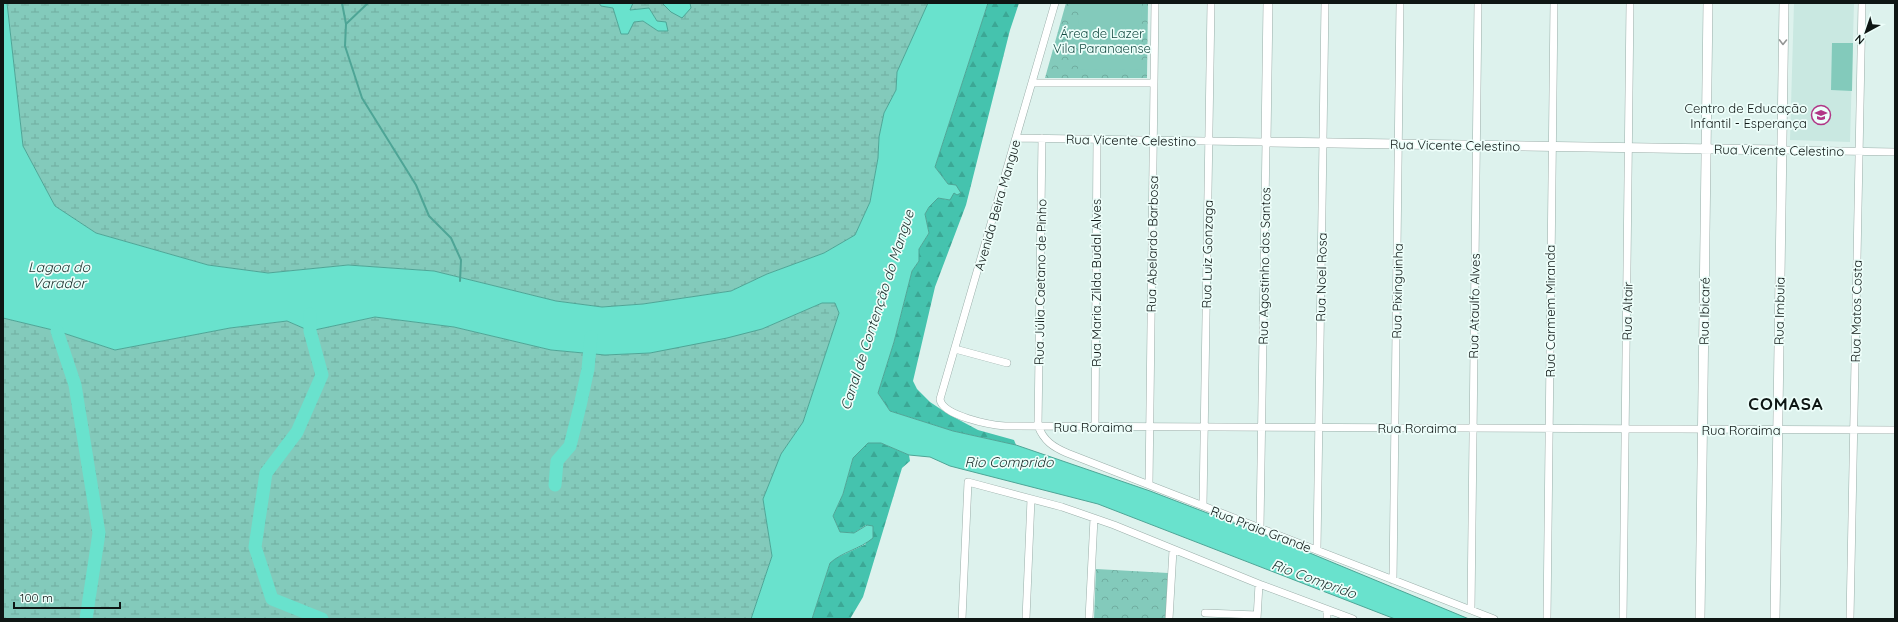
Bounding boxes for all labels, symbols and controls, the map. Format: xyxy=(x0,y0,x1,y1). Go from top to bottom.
north arrow xyxy=(1846,12,1886,52)
park label: Área de Lazer Vila Paranaense xyxy=(1053,25,1151,56)
text: N xyxy=(1852,32,1867,48)
one-way arrow xyxy=(1779,39,1788,45)
place label: Centro de Educação Infantil - Esperança xyxy=(1684,100,1807,131)
school or university icon: Centro de Educação Infantil - Esperança xyxy=(1810,104,1832,126)
street label: Rua Vicente Celestino xyxy=(1066,131,1196,149)
street label: Rua Vicente Celestino xyxy=(1390,136,1520,154)
street label: Avenida Beira Mangue xyxy=(971,138,1023,272)
street label: Rua Vicente Celestino xyxy=(1714,141,1844,159)
street label: Rua Abelardo Barbosa xyxy=(1143,175,1161,313)
street label: Rua Agostinho dos Santos xyxy=(1255,187,1273,345)
street label: Rua Júlia Caetano de Pinho xyxy=(1031,199,1049,365)
street label: Rua Maria Zilda Budal Alves xyxy=(1088,199,1104,367)
street label: Rua Luiz Gonzaga xyxy=(1198,200,1216,308)
water label: Canal de Contenção do Mangue xyxy=(836,207,918,412)
street label: Rua Noel Rosa xyxy=(1312,232,1330,322)
street label: Rua Pixinguinha xyxy=(1388,243,1406,339)
street label: Rua Carmem Miranda xyxy=(1542,245,1558,377)
street label: Rua Ataulfo Alves xyxy=(1465,253,1483,359)
water label: Lagoa do Varador xyxy=(28,258,91,292)
street label: Rua Matos Costa xyxy=(1847,260,1865,362)
street label: Rua Ibicaré xyxy=(1695,277,1713,345)
street label: Rua Imbuia xyxy=(1770,277,1788,345)
street label: Rua Altair xyxy=(1618,281,1636,341)
district label: COMASA xyxy=(1748,393,1824,414)
street label: Rua Roraima xyxy=(1053,419,1133,435)
street label: Rua Roraima xyxy=(1377,420,1457,436)
street label: Rua Roraima xyxy=(1701,422,1781,438)
water label: Rio Comprido xyxy=(965,453,1054,471)
street label: Rua Praia Grande xyxy=(1208,502,1314,556)
water label: Rio Comprido xyxy=(1269,555,1359,603)
scale bar xyxy=(14,584,120,610)
text: 100 m xyxy=(20,590,53,605)

